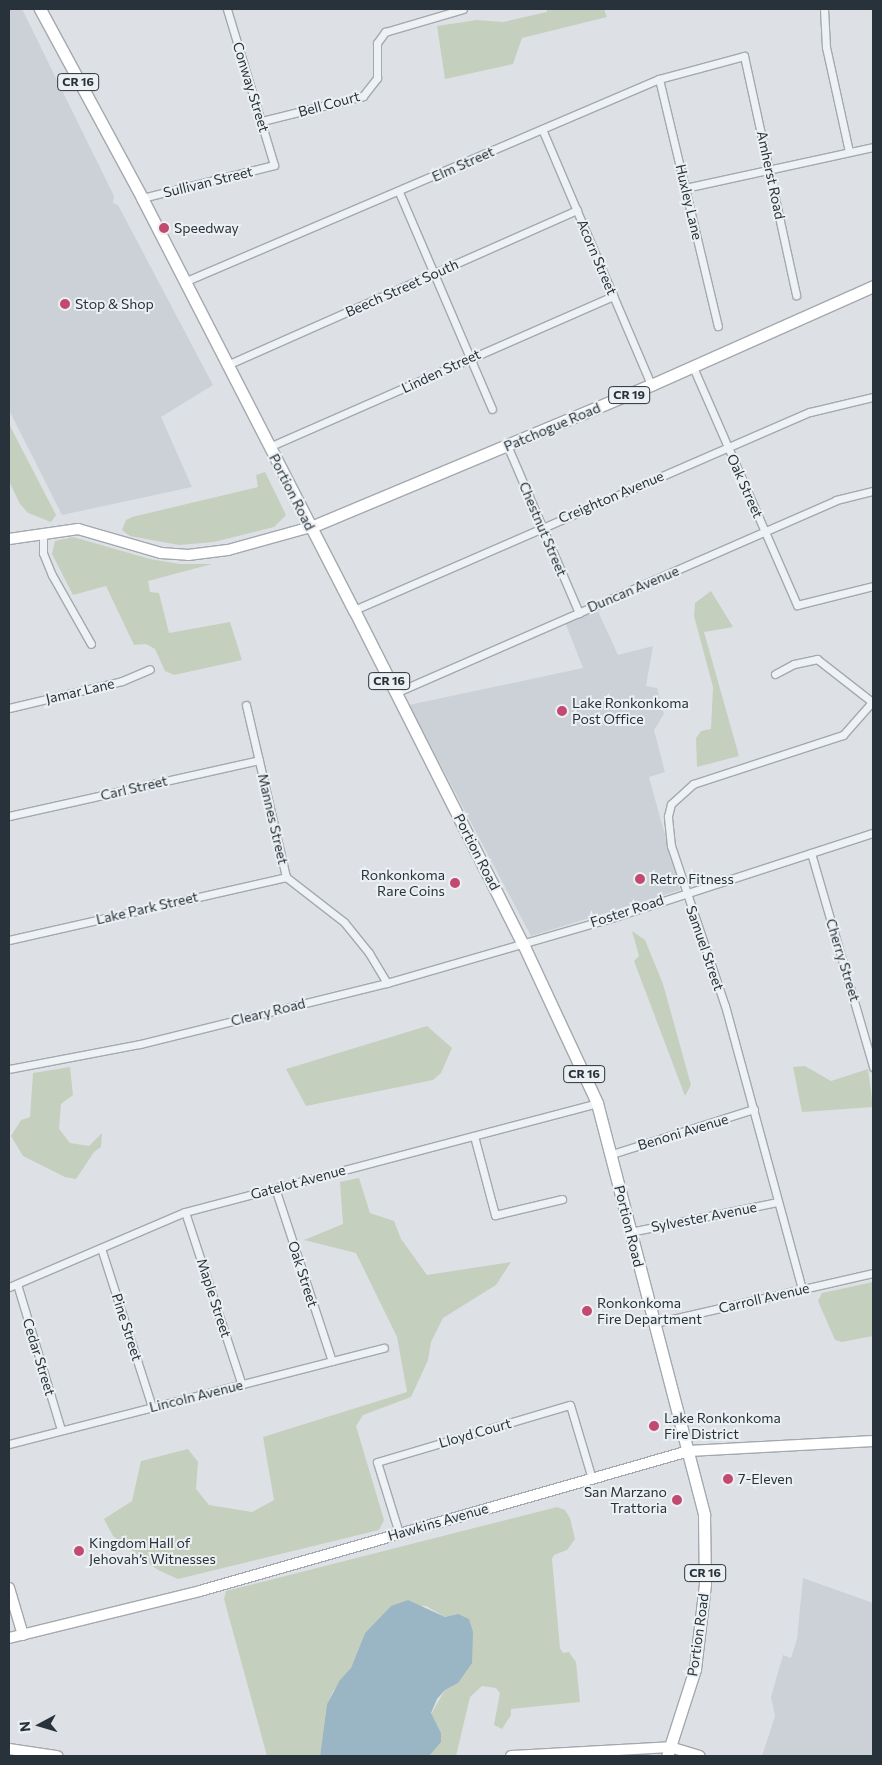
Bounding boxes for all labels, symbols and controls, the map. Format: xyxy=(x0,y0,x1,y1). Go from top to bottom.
street label: Conway Street xyxy=(229,40,273,134)
road number: CR 16 xyxy=(57,72,99,91)
street label: Bell Court xyxy=(296,88,362,120)
street label: Amherst Road xyxy=(753,129,789,221)
street label: Elm Street xyxy=(429,143,497,185)
street label: Sullivan Street xyxy=(162,163,254,201)
street label: Huxley Lane xyxy=(672,163,706,241)
street label: Acorn Street xyxy=(574,217,620,297)
place label: Speedway xyxy=(174,220,239,236)
marker: Speedway xyxy=(158,222,170,234)
street label: Beech Street South xyxy=(343,256,461,320)
place label: Stop & Shop xyxy=(75,296,154,312)
marker: Stop & Shop xyxy=(59,298,71,310)
street label: Linden Street xyxy=(399,345,483,397)
road number: CR 19 xyxy=(608,386,650,404)
street label: Patchogue Road xyxy=(501,399,603,455)
street label: Portion Road xyxy=(266,451,318,533)
street label: Oak Street xyxy=(723,451,767,521)
street label: Creighton Avenue xyxy=(556,467,666,527)
street label: Chestnut Street xyxy=(516,479,570,579)
street label: Duncan Avenue xyxy=(585,562,681,616)
road number: CR 16 xyxy=(368,671,410,690)
street label: Jamar Lane xyxy=(44,675,116,707)
place label: Lake Ronkonkoma Post Office xyxy=(572,695,689,728)
marker: Lake Ronkonkoma Post Office xyxy=(556,705,568,717)
street label: Carl Street xyxy=(99,772,169,804)
street label: Mannes Street xyxy=(254,772,292,866)
street label: Portion Road xyxy=(451,811,503,893)
place label: Ronkonkoma Rare Coins xyxy=(361,867,445,900)
place label: Retro Fitness xyxy=(650,871,734,887)
marker: Retro Fitness xyxy=(634,873,646,885)
marker: Ronkonkoma Rare Coins xyxy=(449,877,461,889)
street label: Lake Park Street xyxy=(94,888,200,928)
street label: Foster Road xyxy=(588,891,666,931)
street label: Samuel Street xyxy=(683,903,727,993)
street label: Cherry Street xyxy=(822,917,864,1003)
street label: Cleary Road xyxy=(229,995,307,1029)
road number: CR 16 xyxy=(563,1064,605,1084)
street label: Benoni Avenue xyxy=(636,1110,730,1154)
street label: Gatelot Avenue xyxy=(249,1161,347,1203)
street label: Portion Road xyxy=(611,1183,647,1269)
street label: Sylvester Avenue xyxy=(650,1199,758,1235)
street label: Oak Street xyxy=(284,1239,322,1309)
street label: Maple Street xyxy=(193,1256,235,1340)
street label: Carroll Avenue xyxy=(717,1279,811,1317)
street label: Pine Street xyxy=(108,1291,146,1363)
place label: Ronkonkoma Fire Department xyxy=(597,1295,702,1328)
marker: Ronkonkoma Fire Department xyxy=(581,1305,593,1317)
street label: Cedar Street xyxy=(19,1316,59,1398)
street label: Lincoln Avenue xyxy=(147,1376,245,1416)
place label: Lake Ronkonkoma Fire District xyxy=(664,1410,781,1442)
street label: Lloyd Court xyxy=(437,1415,513,1451)
marker: Lake Ronkonkoma Fire District xyxy=(648,1420,660,1432)
place label: 7-Eleven xyxy=(738,1471,793,1487)
marker: 7-Eleven xyxy=(722,1473,734,1485)
place label: San Marzano Trattoria xyxy=(584,1484,667,1516)
marker: San Marzano Trattoria xyxy=(671,1494,683,1506)
street label: Hawkins Avenue xyxy=(386,1500,490,1544)
place label: Kingdom Hall of Jehovah’s Witnesses xyxy=(89,1535,216,1568)
marker: Kingdom Hall of Jehovah’s Witnesses xyxy=(73,1545,85,1557)
road number: CR 16 xyxy=(684,1564,726,1582)
street label: Portion Road xyxy=(684,1592,712,1678)
north arrow xyxy=(15,1700,65,1750)
text: N xyxy=(16,1721,34,1733)

